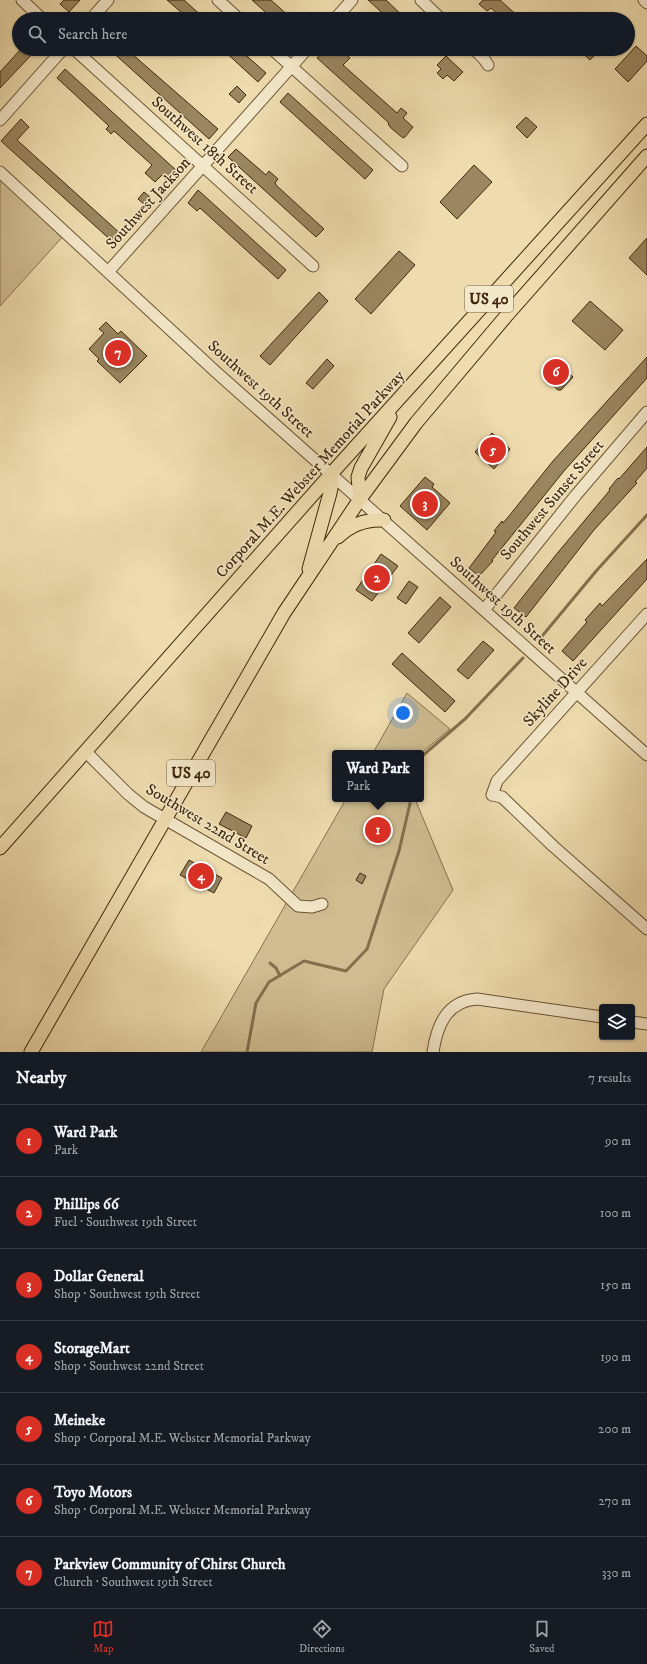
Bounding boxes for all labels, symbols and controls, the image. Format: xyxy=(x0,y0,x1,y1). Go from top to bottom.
search box xyxy=(12,12,635,56)
icon: search xyxy=(26,23,48,45)
text: Search here xyxy=(58,25,127,44)
street label: Southwest 18th Street xyxy=(148,92,262,198)
street label: Southwest Jackson xyxy=(101,152,195,253)
road number: US 40 xyxy=(465,286,513,312)
street label: Southwest 19th Street xyxy=(204,336,318,442)
pin: 7 xyxy=(105,338,131,368)
pin: 6 xyxy=(543,357,569,387)
street label: Corporal M.E. Webster Memorial Parkway xyxy=(211,366,409,582)
pin: 5 xyxy=(480,435,506,465)
street label: Southwest Sunset Street xyxy=(496,436,608,564)
pin: 3 xyxy=(412,489,438,519)
street label: Southwest 19th Street xyxy=(446,552,560,658)
pin: 2 xyxy=(364,563,390,593)
street label: Skyline Drive xyxy=(519,653,592,731)
your location xyxy=(393,703,413,723)
popup xyxy=(332,750,424,802)
text: Ward Park xyxy=(346,759,410,778)
road number: US 40 xyxy=(167,760,215,786)
text: Park xyxy=(346,778,371,794)
street label: Southwest 22nd Street xyxy=(142,779,274,869)
pin: 1 xyxy=(365,815,391,845)
pin: 4 xyxy=(188,861,214,891)
map controls xyxy=(599,1004,635,1040)
button: layers xyxy=(599,1004,635,1040)
text: Nearby xyxy=(16,1067,66,1089)
text: 7 results xyxy=(588,1070,631,1086)
text: Ward Park xyxy=(54,1123,117,1142)
text: 1 xyxy=(27,1133,31,1149)
text: 90 m xyxy=(605,1133,631,1149)
text: Park xyxy=(54,1142,78,1158)
text: Phillips 66 xyxy=(54,1195,119,1214)
text: 2 xyxy=(26,1205,32,1221)
text: 100 m xyxy=(600,1205,631,1221)
text: Fuel · Southwest 19th Street xyxy=(54,1214,197,1230)
text: Dollar General xyxy=(54,1267,144,1286)
text: 3 xyxy=(27,1277,31,1293)
text: 150 m xyxy=(600,1277,631,1293)
text: Shop · Southwest 19th Street xyxy=(54,1286,200,1302)
text: StorageMart xyxy=(54,1339,130,1358)
text: 4 xyxy=(25,1349,33,1365)
text: 190 m xyxy=(600,1349,631,1365)
text: Shop · Southwest 22nd Street xyxy=(54,1358,204,1374)
text: Meineke xyxy=(54,1411,105,1430)
text: 5 xyxy=(26,1421,32,1437)
text: 200 m xyxy=(598,1421,631,1437)
text: Shop · Corporal M.E. Webster Memorial Parkway xyxy=(54,1430,311,1446)
text: Toyo Motors xyxy=(54,1483,132,1502)
text: 6 xyxy=(26,1493,32,1509)
text: 270 m xyxy=(599,1493,631,1509)
text: Shop · Corporal M.E. Webster Memorial Parkway xyxy=(54,1502,311,1518)
text: Parkview Community of Chirst Church xyxy=(54,1555,286,1574)
text: 7 xyxy=(26,1565,32,1581)
text: 330 m xyxy=(602,1565,631,1581)
text: Church · Southwest 19th Street xyxy=(54,1574,213,1590)
tab: Map xyxy=(92,1618,114,1656)
tab: Directions xyxy=(299,1618,345,1656)
tab: Saved xyxy=(529,1618,555,1656)

